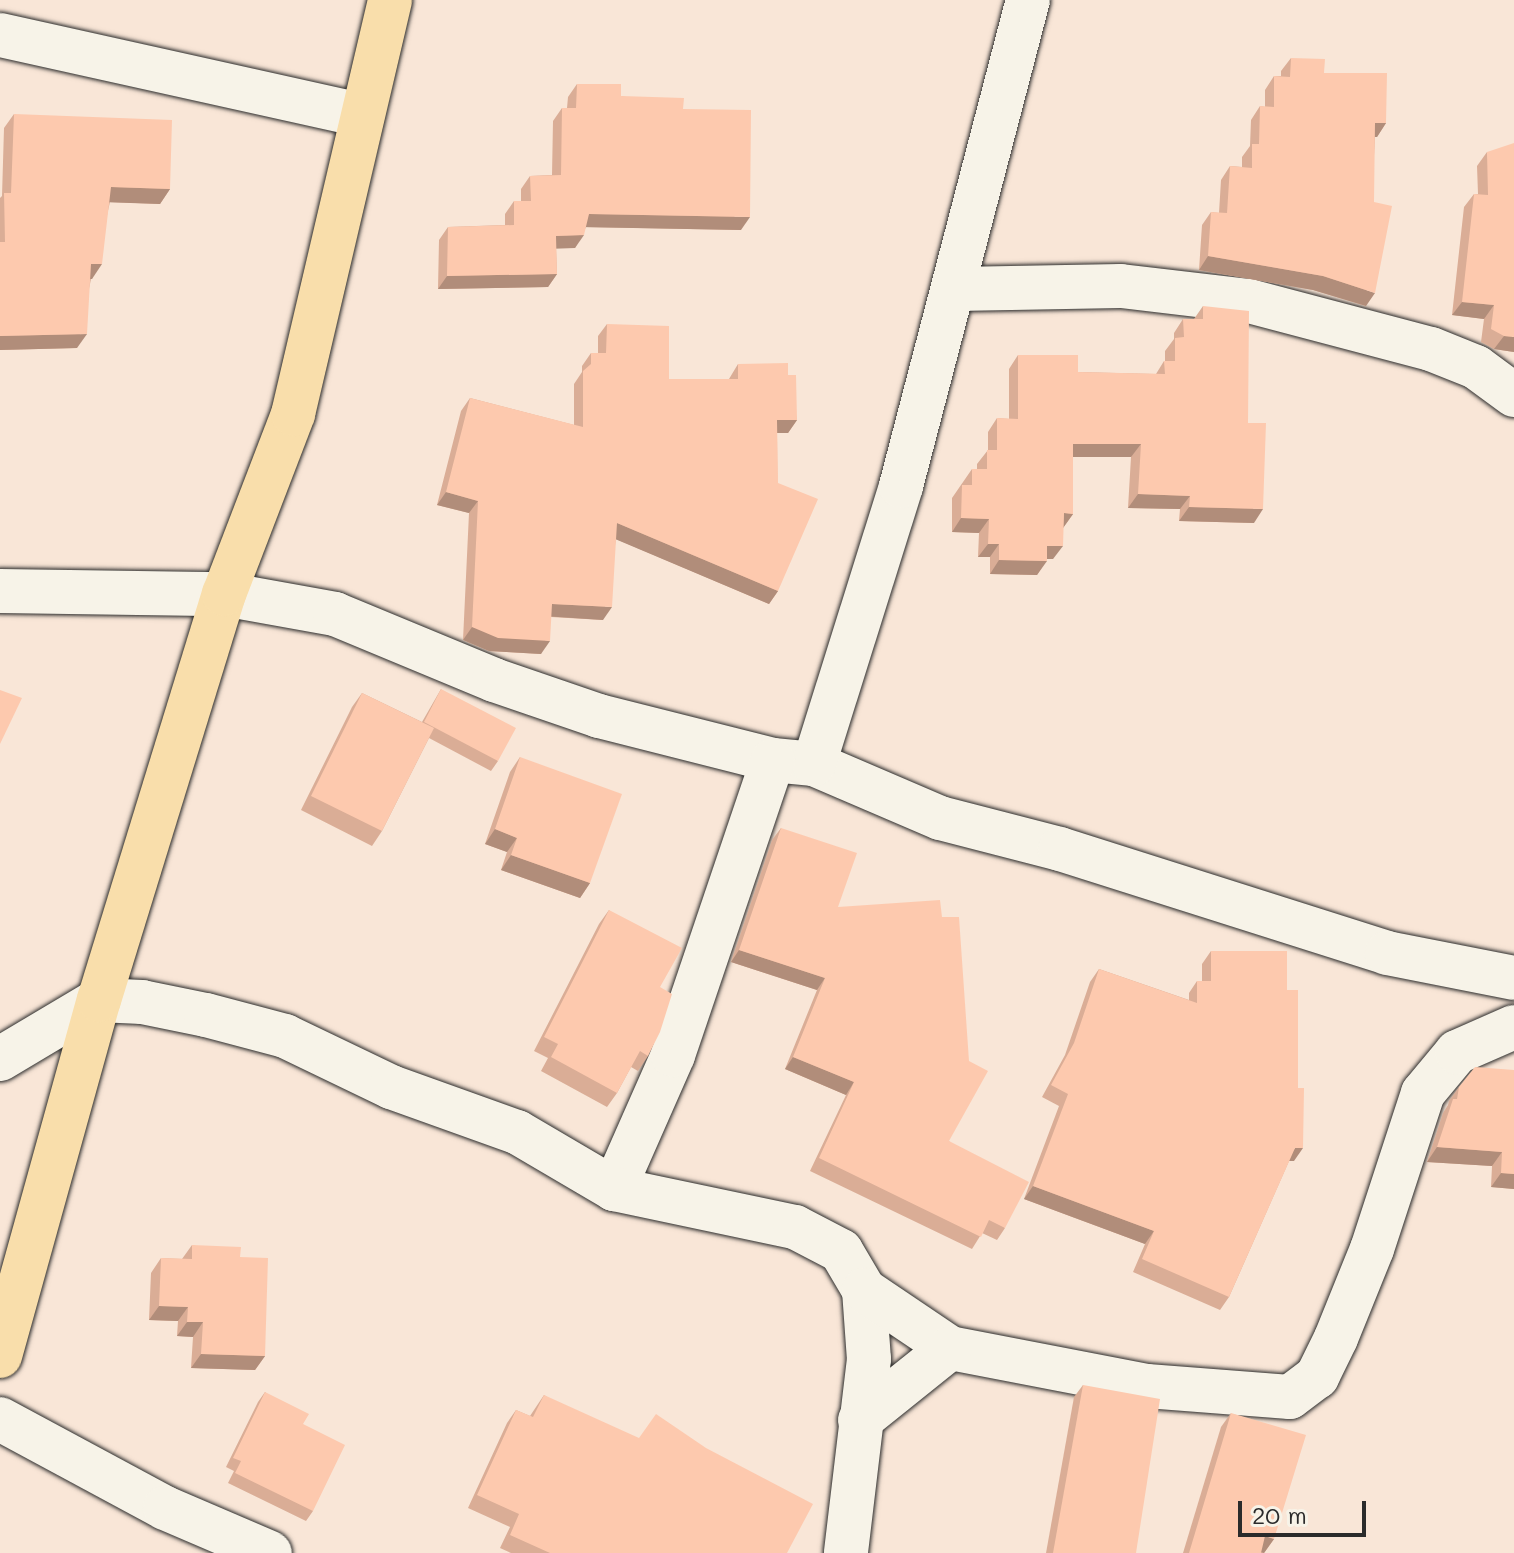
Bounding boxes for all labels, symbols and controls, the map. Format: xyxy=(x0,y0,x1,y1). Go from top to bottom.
scale bar xyxy=(1242,1485,1370,1535)
text: 20 m xyxy=(1252,1499,1307,1530)

